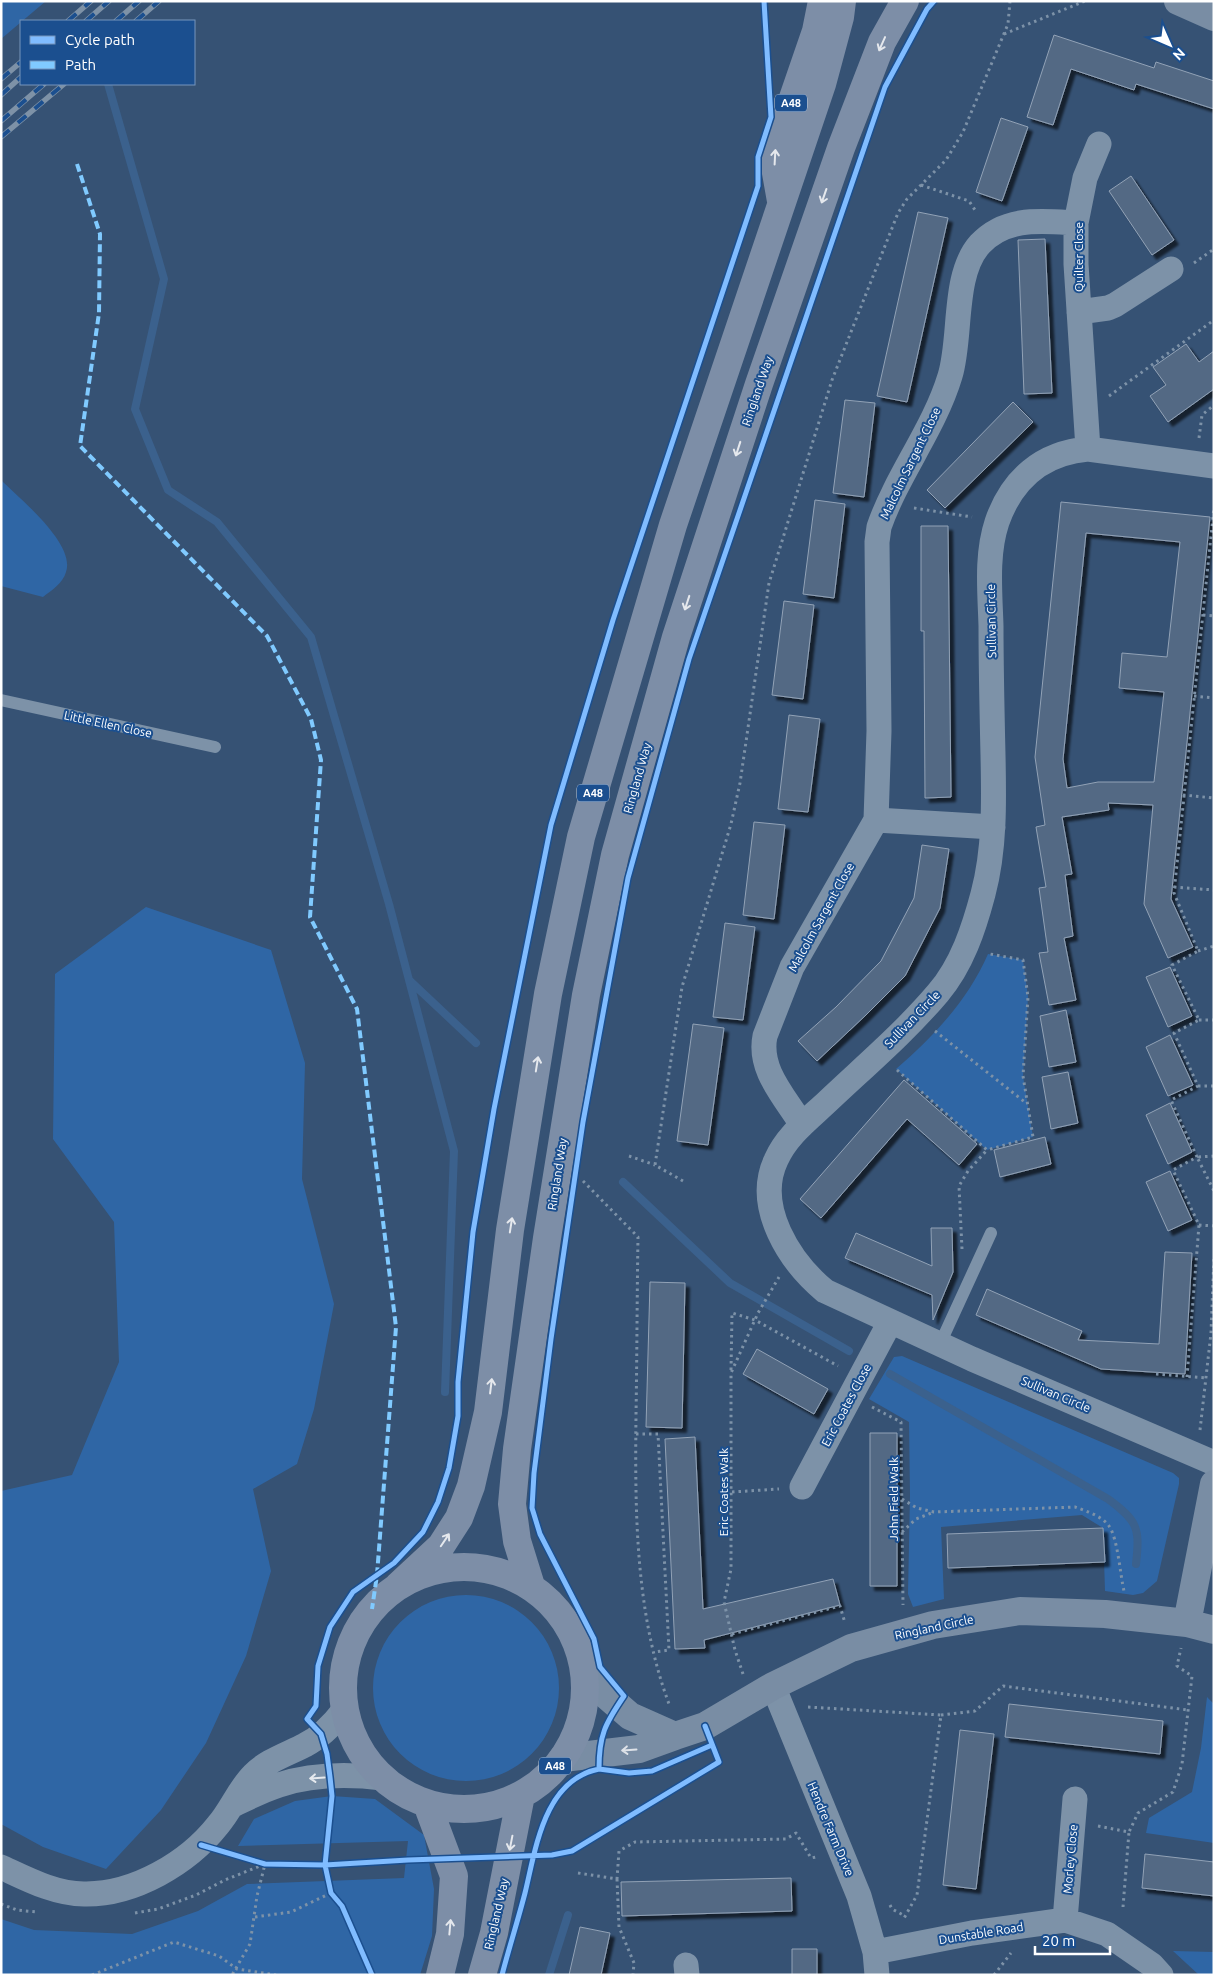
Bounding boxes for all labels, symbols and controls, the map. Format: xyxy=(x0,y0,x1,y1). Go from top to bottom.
legend xyxy=(20,20,195,85)
north arrow xyxy=(1145,20,1195,70)
text: Cycle path xyxy=(65,31,135,48)
one-way arrow xyxy=(877,36,886,51)
text: N xyxy=(1170,45,1189,64)
text: Path xyxy=(65,56,96,73)
road number: A48 xyxy=(775,95,807,112)
one-way arrow xyxy=(770,150,780,166)
one-way arrow xyxy=(819,188,828,203)
street label: Quilter Close xyxy=(1072,222,1085,292)
street label: Ringland Way xyxy=(739,354,775,428)
street label: Malcolm Sargent Close xyxy=(877,405,943,521)
one-way arrow xyxy=(732,441,742,457)
street label: Sullivan Circle xyxy=(984,584,998,658)
one-way arrow xyxy=(682,595,691,611)
street label: Little Ellen Close xyxy=(63,708,153,740)
street label: Ringland Way xyxy=(621,741,653,815)
road number: A48 xyxy=(577,784,609,801)
street label: Malcolm Sargent Close xyxy=(786,860,856,974)
street label: Sullivan Circle xyxy=(882,988,942,1050)
one-way arrow xyxy=(533,1057,543,1073)
street label: Ringland Way xyxy=(545,1137,569,1211)
one-way arrow xyxy=(507,1217,517,1233)
street label: Eric Coates Close xyxy=(819,1361,873,1449)
street label: Sullivan Circle xyxy=(1019,1374,1093,1414)
one-way arrow xyxy=(486,1378,496,1394)
street label: Eric Coates Walk xyxy=(717,1448,730,1536)
street label: John Field Walk xyxy=(887,1457,900,1541)
one-way arrow xyxy=(439,1533,450,1547)
street label: Ringland Circle xyxy=(893,1612,975,1642)
one-way arrow xyxy=(621,1745,637,1754)
road number: A48 xyxy=(539,1758,571,1774)
one-way arrow xyxy=(309,1774,325,1783)
street label: Hendre Farm Drive xyxy=(805,1780,857,1878)
street label: Morley Close xyxy=(1060,1824,1080,1894)
one-way arrow xyxy=(506,1834,516,1850)
street label: Ringland Way xyxy=(481,1877,511,1951)
one-way arrow xyxy=(445,1919,455,1935)
street label: Dunstable Road xyxy=(938,1920,1024,1946)
scale bar xyxy=(1035,1924,1110,1956)
text: 20 m xyxy=(1042,1932,1075,1949)

